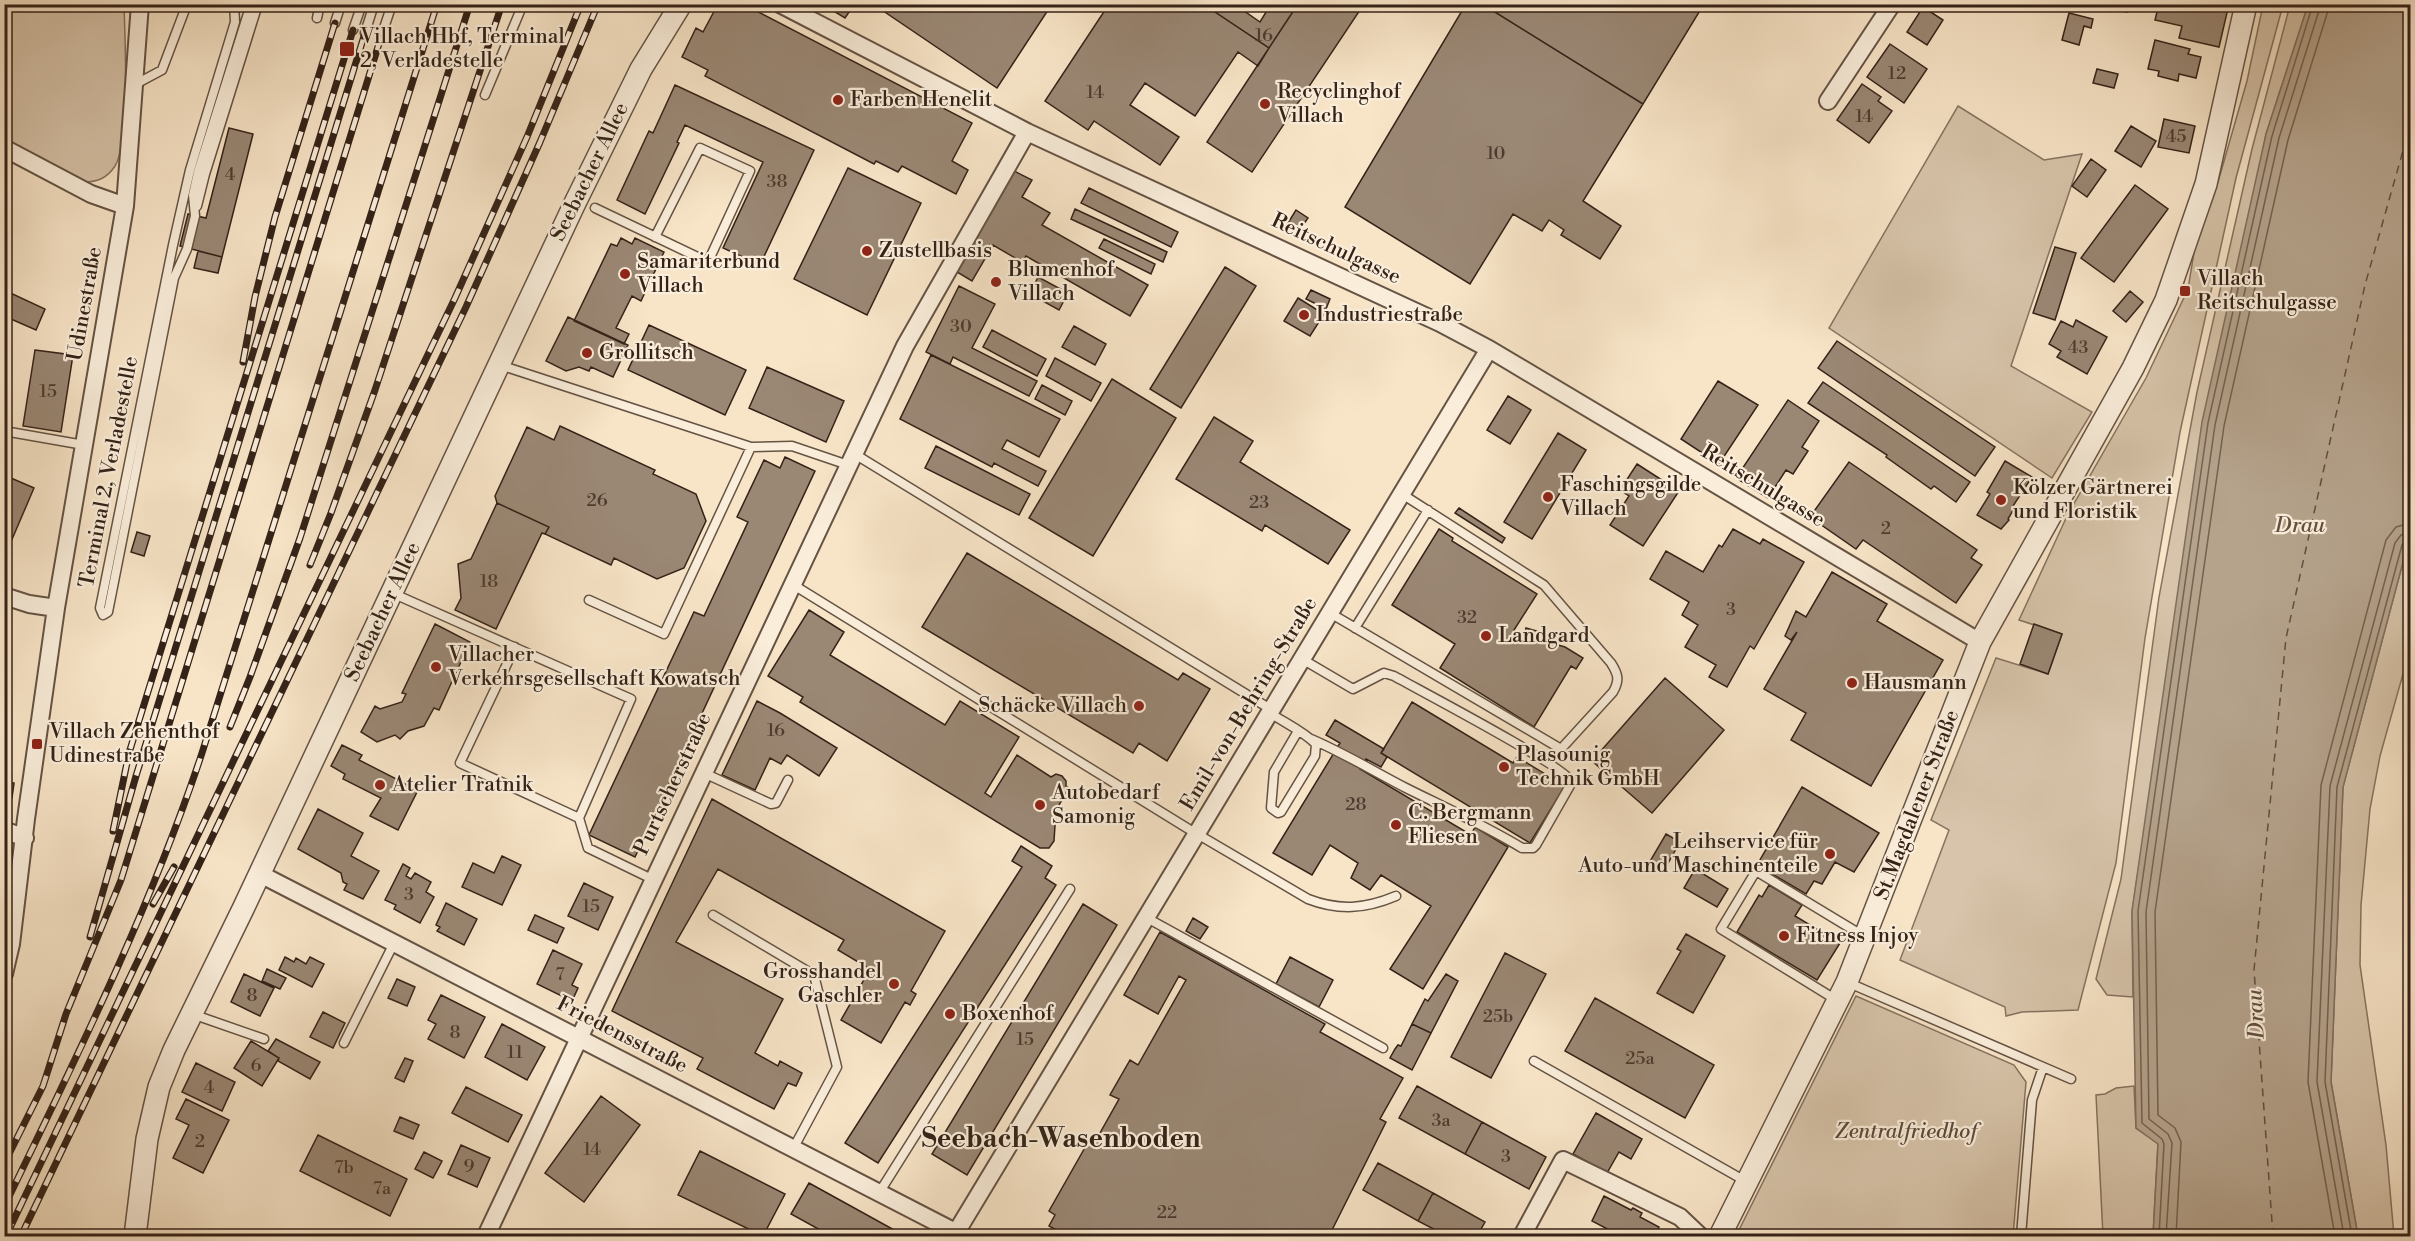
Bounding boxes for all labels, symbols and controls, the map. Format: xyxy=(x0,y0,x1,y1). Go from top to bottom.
place label: Villach Hbf, Terminal 2, Verladestelle xyxy=(359,24,565,74)
house number: 16 xyxy=(1255,24,1273,47)
marker: Villach Hbf, Terminal 2, Verladestelle xyxy=(338,40,356,58)
house number: 12 xyxy=(1888,62,1906,85)
place label: Recyclinghof Villach xyxy=(1276,79,1402,129)
house number: 14 xyxy=(1086,81,1104,104)
place label: Farben Henelit xyxy=(850,87,993,113)
marker: Farben Henelit xyxy=(831,93,845,107)
marker: Recyclinghof Villach xyxy=(1258,97,1272,111)
street label: Seebacher Allee xyxy=(545,98,635,246)
house number: 14 xyxy=(1855,105,1873,128)
house number: 45 xyxy=(2166,125,2186,148)
house number: 10 xyxy=(1486,142,1506,165)
house number: 4 xyxy=(225,163,236,186)
house number: 38 xyxy=(767,170,787,193)
street label: Reitschulgasse xyxy=(1267,208,1405,290)
place label: Zustellbasis xyxy=(879,238,992,264)
marker: Zustellbasis xyxy=(860,244,874,258)
street label: Udinestraße xyxy=(62,245,108,363)
place label: Samariterbund Villach xyxy=(636,249,780,299)
place label: Blumenhof Villach xyxy=(1007,257,1115,307)
place label: Villach Reitschulgasse xyxy=(2196,266,2337,316)
marker: Samariterbund Villach xyxy=(618,267,632,281)
marker: Blumenhof Villach xyxy=(989,275,1003,289)
marker: Villach Reitschulgasse xyxy=(2178,284,2192,298)
place label: Industriestraße xyxy=(1316,302,1463,328)
marker: Industriestraße xyxy=(1297,308,1311,322)
house number: 30 xyxy=(950,315,972,338)
house number: 43 xyxy=(2068,336,2088,359)
place label: Grollitsch xyxy=(599,340,694,366)
marker: Grollitsch xyxy=(580,346,594,360)
street label: Terminal 2, Verladestelle xyxy=(74,354,144,590)
house number: 15 xyxy=(39,380,57,403)
street label: Reitschulgasse xyxy=(1696,439,1830,533)
place label: Faschingsgilde Villach xyxy=(1559,472,1701,522)
place label: Kölzer Gärtnerei und Floristik xyxy=(2013,475,2173,525)
house number: 26 xyxy=(586,489,608,512)
marker: Faschingsgilde Villach xyxy=(1541,490,1555,504)
house number: 23 xyxy=(1249,491,1269,514)
marker: Kölzer Gärtnerei und Floristik xyxy=(1994,493,2008,507)
water label: Drau xyxy=(2274,512,2326,539)
house number: 2 xyxy=(1881,517,1891,540)
street label: Seebacher Allee xyxy=(339,538,427,686)
house number: 18 xyxy=(480,570,498,593)
street label: Emil-von-Behring-Straße xyxy=(1175,592,1323,816)
house number: 3 xyxy=(1726,598,1736,621)
house number: 32 xyxy=(1457,606,1477,629)
place label: Landgard xyxy=(1498,623,1589,649)
marker: Landgard xyxy=(1479,629,1493,643)
place label: Villacher Verkehrsgesellschaft Kowatsch xyxy=(447,642,741,692)
marker: Villacher Verkehrsgesellschaft Kowatsch xyxy=(429,660,443,674)
place label: Hausmann xyxy=(1864,670,1967,696)
marker: Hausmann xyxy=(1845,676,1859,690)
place label: Schäcke Villach xyxy=(978,693,1127,719)
marker: Schäcke Villach xyxy=(1132,699,1146,713)
street label: St.Magdalener Straße xyxy=(1869,706,1965,904)
street label: Purtscherstraße xyxy=(629,709,717,859)
place label: Villach Zehenthof Udinestraße xyxy=(48,719,221,769)
house number: 16 xyxy=(767,719,785,742)
marker: Villach Zehenthof Udinestraße xyxy=(30,737,44,751)
place label: Plasounig Technik GmbH xyxy=(1516,742,1660,792)
marker: Plasounig Technik GmbH xyxy=(1497,760,1511,774)
place label: Atelier Tratnik xyxy=(391,772,534,798)
marker: Atelier Tratnik xyxy=(373,778,387,792)
place label: Autobedarf Samonig xyxy=(1051,780,1161,830)
house number: 28 xyxy=(1345,793,1367,816)
marker: Autobedarf Samonig xyxy=(1033,798,1047,812)
place label: C. Bergmann Fliesen xyxy=(1408,800,1532,850)
marker: C. Bergmann Fliesen xyxy=(1389,818,1403,832)
place label: Leihservice für Auto-und Maschinenteile xyxy=(1577,829,1818,879)
marker: Leihservice für Auto-und Maschinenteile xyxy=(1823,847,1837,861)
house number: 3 xyxy=(404,883,414,906)
house number: 15 xyxy=(582,895,600,918)
place label: Fitness Injoy xyxy=(1796,923,1919,949)
marker: Fitness Injoy xyxy=(1777,929,1791,943)
place label: Grosshandel Gaschler xyxy=(763,959,882,1009)
house number: 7 xyxy=(555,963,565,986)
marker: Grosshandel Gaschler xyxy=(887,977,901,991)
house number: 8 xyxy=(246,984,258,1007)
water label: Drau xyxy=(2241,988,2271,1041)
street label: Friedensstraße xyxy=(552,991,692,1079)
place label: Boxenhof xyxy=(961,1001,1054,1027)
house number: 25b xyxy=(1483,1005,1513,1028)
marker: Boxenhof xyxy=(943,1007,957,1021)
house number: 8 xyxy=(449,1021,461,1044)
house number: 15 xyxy=(1016,1028,1034,1051)
house number: 11 xyxy=(507,1041,523,1064)
house number: 25a xyxy=(1625,1047,1656,1070)
house number: 6 xyxy=(251,1054,262,1077)
house number: 4 xyxy=(204,1076,215,1099)
house number: 3a xyxy=(1431,1109,1451,1132)
park label: Zentralfriedhof xyxy=(1835,1119,1982,1145)
district label: Seebach-Wasenboden xyxy=(921,1122,1201,1156)
house number: 2 xyxy=(195,1130,205,1153)
house number: 14 xyxy=(583,1138,601,1161)
house number: 3 xyxy=(1501,1145,1511,1168)
house number: 9 xyxy=(464,1155,475,1178)
house number: 7b xyxy=(334,1156,354,1179)
house number: 7a xyxy=(373,1177,392,1200)
house number: 22 xyxy=(1157,1201,1177,1224)

